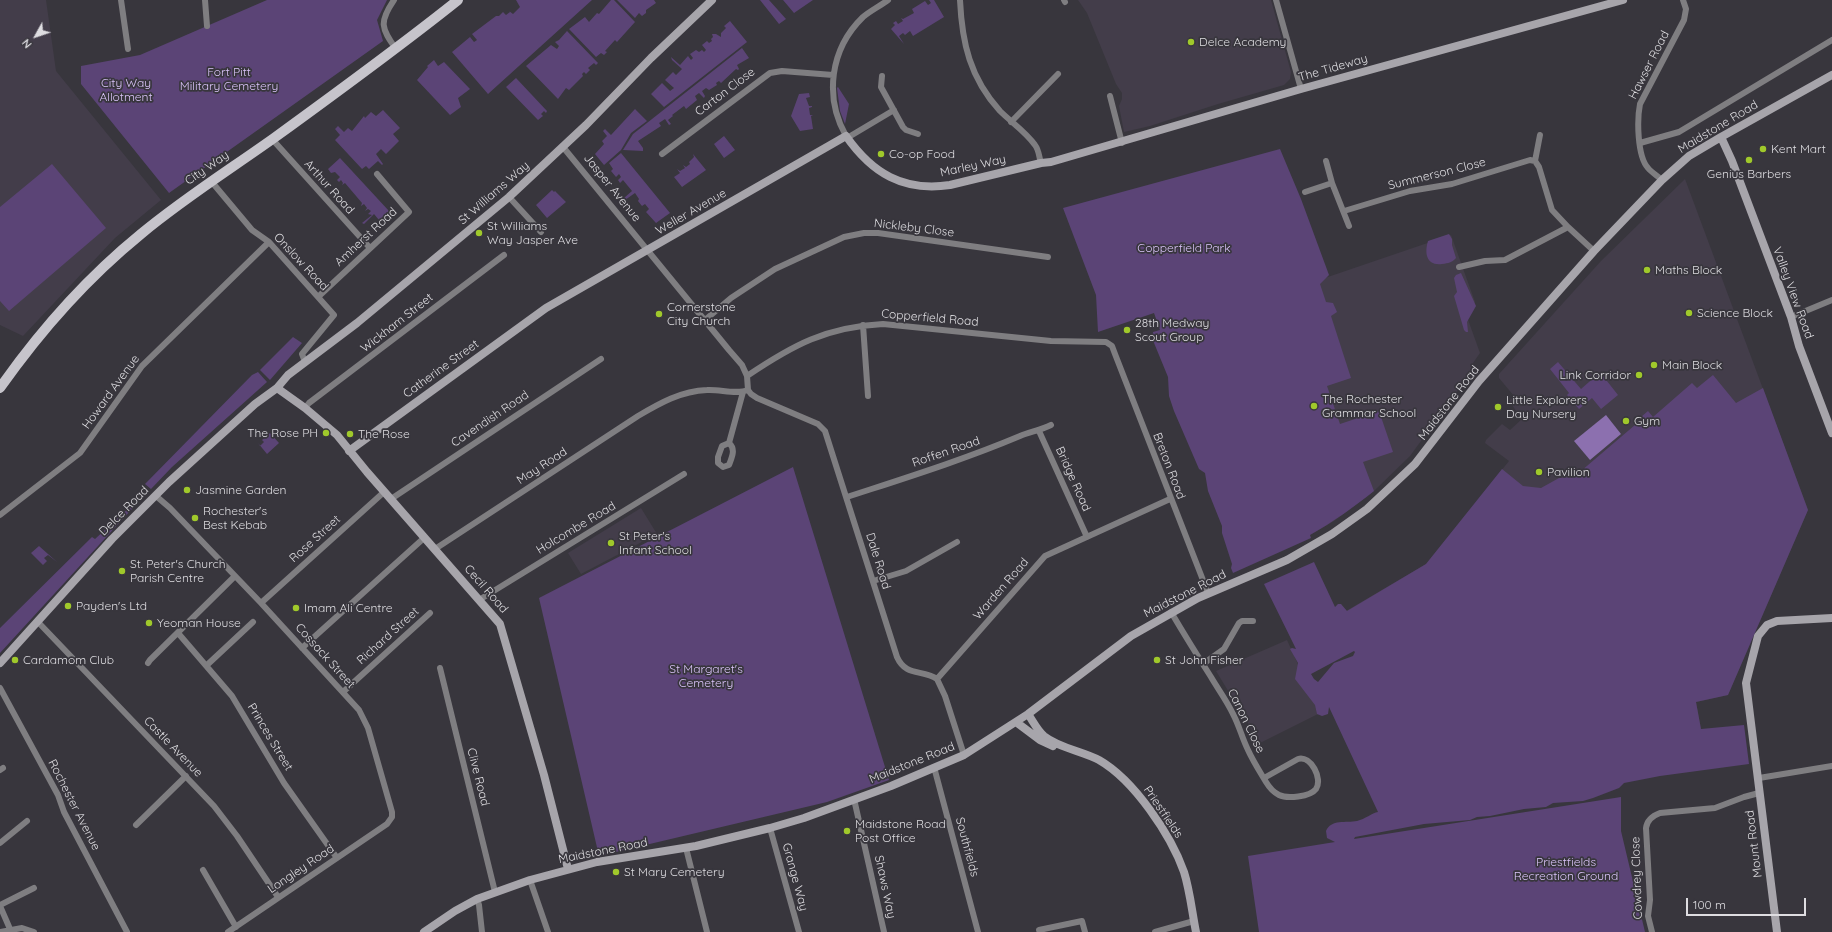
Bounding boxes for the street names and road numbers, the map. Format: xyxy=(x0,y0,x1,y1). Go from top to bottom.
street label: Hawser Road xyxy=(1626,28,1672,102)
street label: The Tideway xyxy=(1297,51,1369,85)
street label: Carton Close xyxy=(692,65,758,119)
street label: Maidstone Road xyxy=(1675,97,1761,157)
street label: City Way xyxy=(182,148,232,188)
street label: Jasper Avenue xyxy=(580,151,644,225)
street label: Marley Way xyxy=(939,152,1007,180)
street label: Summerson Close xyxy=(1387,155,1487,193)
street label: Arthur Road xyxy=(301,157,357,217)
street label: St Williams Way xyxy=(456,158,532,228)
street label: Weller Avenue xyxy=(653,186,729,238)
street label: Amherst Road xyxy=(332,205,400,269)
street label: Nickleby Close xyxy=(873,216,955,240)
street label: Onslow Road xyxy=(271,230,331,294)
street label: Valley View Road xyxy=(1770,245,1816,341)
street label: Wickham Street xyxy=(358,290,436,356)
street label: Copperfield Road xyxy=(881,307,979,329)
street label: Catherine Street xyxy=(400,337,482,401)
street label: Howard Avenue xyxy=(79,352,143,432)
street label: Maidstone Road xyxy=(1415,363,1483,443)
street label: Cavendish Road xyxy=(449,388,531,450)
street label: Breton Road xyxy=(1150,431,1188,501)
street label: Roffen Road xyxy=(910,434,982,470)
street label: May Road xyxy=(514,444,570,488)
street label: Bridge Road xyxy=(1052,444,1094,514)
street label: Delce Road xyxy=(96,483,152,539)
street label: Holcombe Road xyxy=(534,499,618,557)
street label: Rose Street xyxy=(287,512,343,566)
street label: Dale Road xyxy=(863,531,893,591)
street label: Warden Road xyxy=(970,555,1032,623)
street label: Cecil Road xyxy=(461,562,511,616)
street label: Maidstone Road xyxy=(1141,567,1229,621)
street label: Richard Street xyxy=(354,604,422,668)
street label: Cossack Street xyxy=(292,621,358,691)
street label: Canon Close xyxy=(1224,687,1268,755)
street label: Princes Street xyxy=(244,701,296,773)
street label: Castle Avenue xyxy=(141,714,205,780)
street label: Maidstone Road xyxy=(867,739,957,787)
street label: Clive Road xyxy=(464,746,492,808)
street label: Rochester Avenue xyxy=(45,757,103,853)
street label: Priestfields xyxy=(1140,783,1186,841)
street label: Mount Road xyxy=(1743,809,1765,879)
street label: Southfields xyxy=(952,816,982,878)
street label: Maidstone Road xyxy=(557,835,649,867)
street label: Cowdrey Close xyxy=(1628,836,1646,920)
street label: Longley Road xyxy=(265,841,337,897)
street label: Grange Way xyxy=(779,841,811,913)
street label: Shaws Way xyxy=(871,854,899,920)

